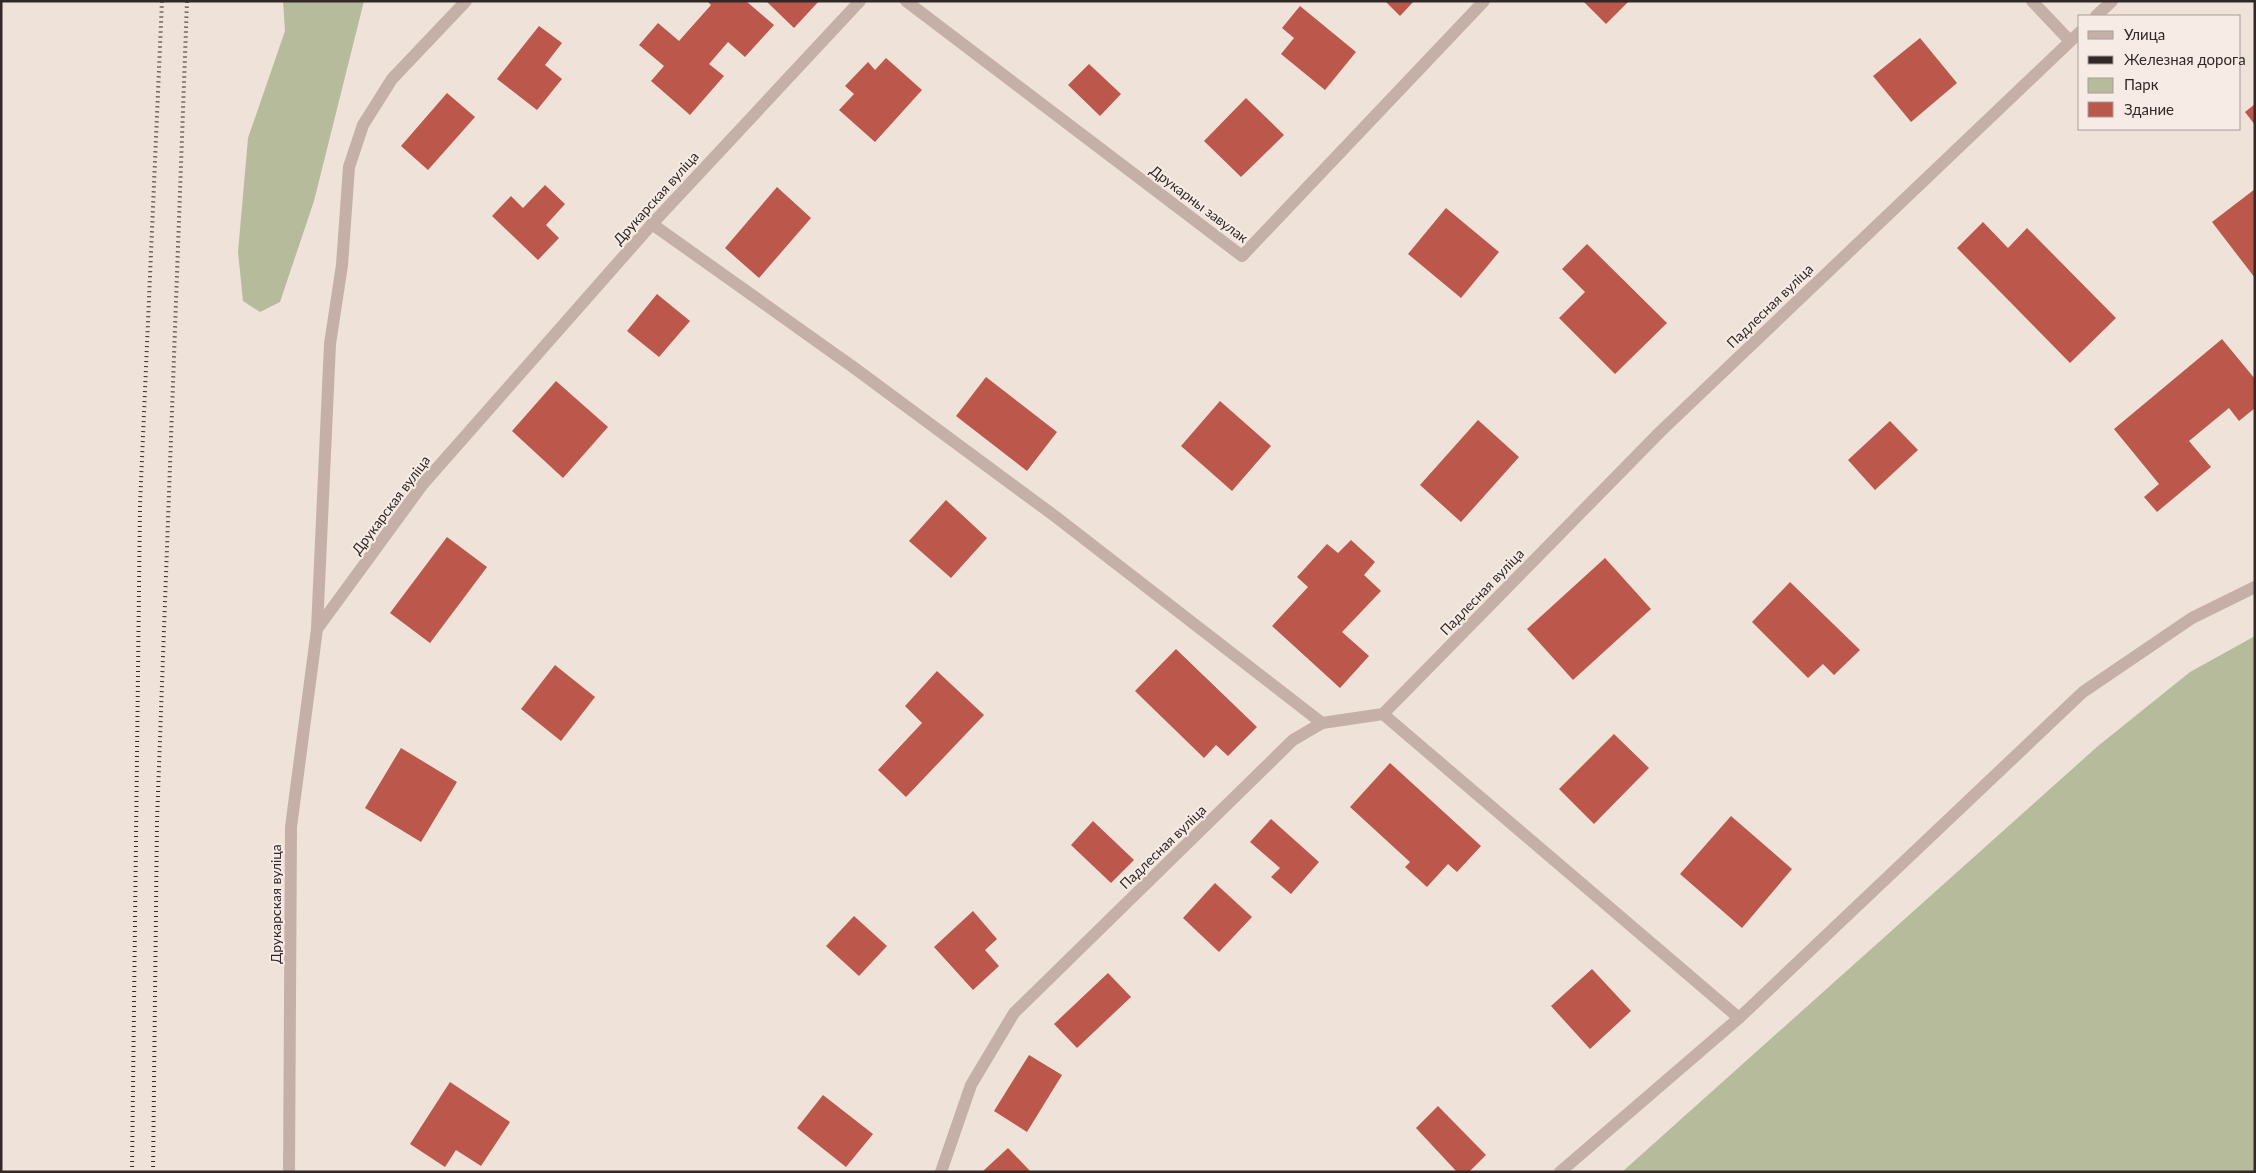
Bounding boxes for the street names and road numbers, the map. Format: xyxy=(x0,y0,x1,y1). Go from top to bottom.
street label: Друкарская вуліца xyxy=(609,148,702,248)
street label: Друкарны завулак xyxy=(1147,161,1252,246)
street label: Падлесная вуліца xyxy=(1723,260,1816,351)
street label: Друкарская вуліца xyxy=(348,452,433,558)
street label: Падлесная вуліца xyxy=(1436,545,1527,638)
street label: Падлесная вуліца xyxy=(1116,801,1209,892)
street label: Друкарская вуліца xyxy=(267,844,284,964)

